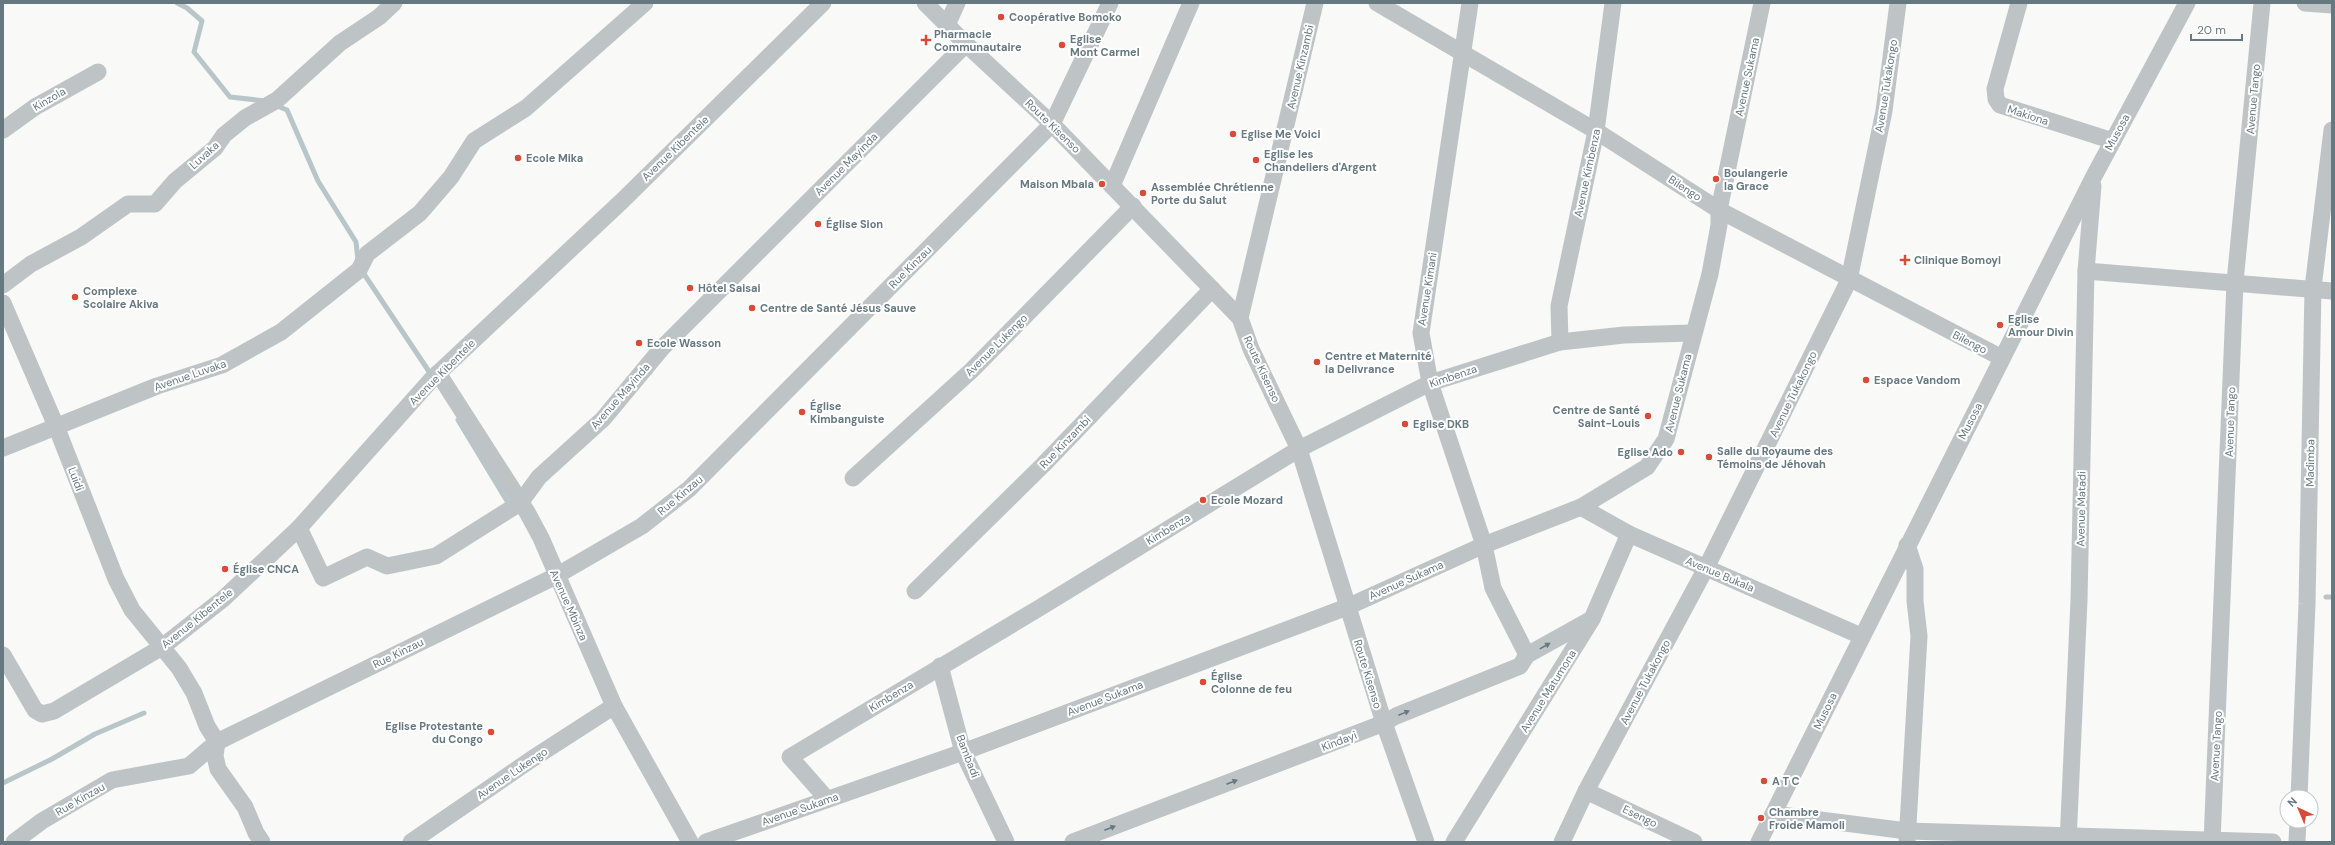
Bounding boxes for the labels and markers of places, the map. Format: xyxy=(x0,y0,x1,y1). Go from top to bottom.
place label: Coopérative Bomoko xyxy=(1009,10,1122,24)
marker: Coopérative Bomoko xyxy=(996,12,1006,22)
place label: Pharmacie Communautaire xyxy=(934,27,1022,54)
place label: Eglise Mont Carmel xyxy=(1070,32,1140,59)
marker: Pharmacie Communautaire xyxy=(921,35,931,45)
marker: Eglise Mont Carmel xyxy=(1057,40,1067,50)
place label: Eglise Me Voici xyxy=(1241,127,1320,141)
marker: Eglise Me Voici xyxy=(1228,129,1238,139)
place label: Eglise les Chandeliers d'Argent xyxy=(1264,147,1377,174)
place label: Ecole Mika xyxy=(526,151,583,165)
marker: Ecole Mika xyxy=(513,153,523,163)
marker: Eglise les Chandeliers d'Argent xyxy=(1251,155,1261,165)
place label: Boulangerie la Grace xyxy=(1724,166,1788,193)
marker: Boulangerie la Grace xyxy=(1711,174,1721,184)
place label: Maison Mbala xyxy=(1020,177,1094,191)
marker: Maison Mbala xyxy=(1097,179,1107,189)
place label: Assemblée Chrétienne Porte du Salut xyxy=(1151,180,1274,207)
marker: Assemblée Chrétienne Porte du Salut xyxy=(1138,188,1148,198)
place label: Église Sion xyxy=(826,217,883,231)
marker: Église Sion xyxy=(813,219,823,229)
place label: Clinique Bomoyi xyxy=(1914,253,2001,267)
marker: Clinique Bomoyi xyxy=(1899,254,1911,266)
place label: Hôtel Saisai xyxy=(698,281,761,295)
marker: Hôtel Saisai xyxy=(685,283,695,293)
place label: Complexe Scolaire Akiva xyxy=(83,284,159,311)
marker: Complexe Scolaire Akiva xyxy=(70,292,80,302)
place label: Centre de Santé Jésus Sauve xyxy=(760,301,916,315)
marker: Centre de Santé Jésus Sauve xyxy=(747,303,757,313)
place label: Eglise Amour Divin xyxy=(2008,312,2074,339)
marker: Eglise Amour Divin xyxy=(1995,320,2005,330)
place label: Ecole Wasson xyxy=(647,336,721,350)
marker: Ecole Wasson xyxy=(634,338,644,348)
place label: Centre et Maternité la Delivrance xyxy=(1325,349,1432,376)
marker: Centre et Maternité la Delivrance xyxy=(1312,357,1322,367)
place label: Espace Vandom xyxy=(1874,373,1960,387)
marker: Espace Vandom xyxy=(1861,375,1871,385)
place label: Église Kimbanguiste xyxy=(810,399,885,426)
place label: Centre de Santé Saint-Louis xyxy=(1553,403,1640,430)
marker: Église Kimbanguiste xyxy=(797,407,807,417)
marker: Centre de Santé Saint-Louis xyxy=(1643,411,1653,421)
place label: Eglise DKB xyxy=(1413,417,1469,431)
marker: Eglise DKB xyxy=(1400,419,1410,429)
place label: Salle du Royaume des Témoins de Jéhovah xyxy=(1717,444,1833,471)
place label: Eglise Ado xyxy=(1618,445,1673,459)
marker: Eglise Ado xyxy=(1676,447,1686,457)
marker: Salle du Royaume des Témoins de Jéhovah xyxy=(1704,452,1714,462)
place label: Ecole Mozard xyxy=(1211,493,1283,507)
marker: Ecole Mozard xyxy=(1198,495,1208,505)
place label: Église CNCA xyxy=(233,562,299,576)
marker: Église CNCA xyxy=(220,564,230,574)
place label: Église Colonne de feu xyxy=(1211,669,1292,696)
marker: Église Colonne de feu xyxy=(1198,677,1208,687)
place label: Eglise Protestante du Congo xyxy=(385,719,483,746)
marker: Eglise Protestante du Congo xyxy=(486,727,496,737)
place label: A T C xyxy=(1772,774,1800,788)
marker: A T C xyxy=(1759,776,1769,786)
place label: Chambre Froide Mamoli xyxy=(1769,805,1845,832)
marker: Chambre Froide Mamoli xyxy=(1756,813,1766,823)

